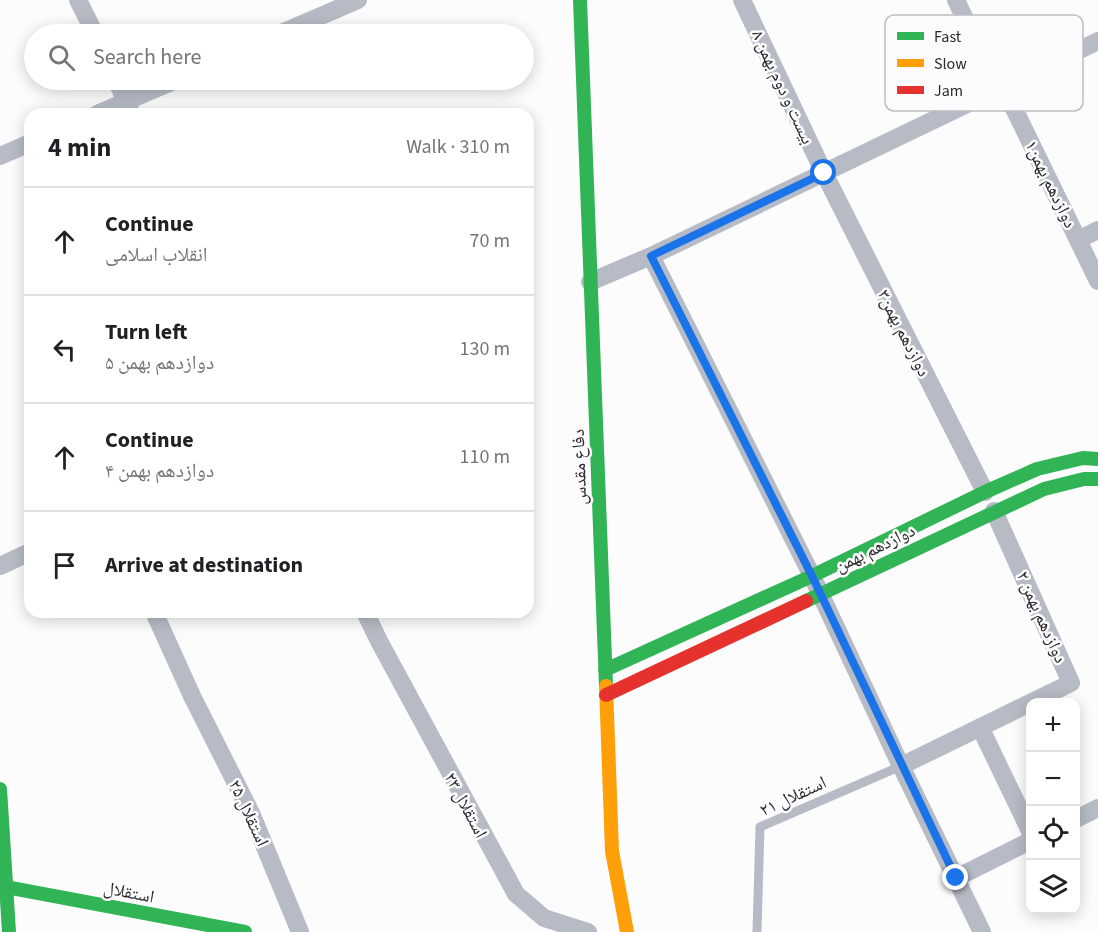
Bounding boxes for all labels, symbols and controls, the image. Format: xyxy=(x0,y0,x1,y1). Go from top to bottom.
legend xyxy=(885,15,1083,111)
search box xyxy=(24,24,534,90)
street label: بیست و دوم بهمن ۸ xyxy=(745,26,820,148)
text: Fast xyxy=(934,26,962,48)
icon: search xyxy=(45,41,78,74)
text: Search here xyxy=(93,41,201,73)
text: Slow xyxy=(934,53,967,75)
text: Jam xyxy=(934,80,963,102)
text: 4 min xyxy=(48,129,111,166)
text: Walk · 310 m xyxy=(406,133,510,161)
street label: دوازدهم بهمن۱ xyxy=(1019,136,1083,232)
route start xyxy=(810,159,836,185)
text: Continue xyxy=(105,208,194,240)
icon: ahead xyxy=(48,225,81,258)
text: 70 m xyxy=(470,227,510,255)
text: انقلاب اسلامی xyxy=(105,241,208,269)
street label: دوازدهم بهمن۳ xyxy=(871,285,936,381)
text: Turn left xyxy=(105,316,187,348)
icon: left xyxy=(48,333,81,366)
text: 130 m xyxy=(460,335,510,363)
text: دوازدهم بهمن ۵ xyxy=(105,349,214,377)
text: Continue xyxy=(105,424,194,456)
street label: دفاع مقدس xyxy=(566,429,593,505)
icon: ahead xyxy=(48,441,81,474)
text: 110 m xyxy=(460,443,510,471)
text: دوازدهم بهمن ۴ xyxy=(105,457,214,485)
street label: دوازدهم بهمن xyxy=(831,518,920,579)
icon: arrive xyxy=(48,549,81,582)
text: Arrive at destination xyxy=(105,549,303,581)
street label: دوازدهم بهمن ۲ xyxy=(1010,567,1073,667)
map controls xyxy=(1026,698,1080,914)
button: + xyxy=(1026,698,1080,752)
button: − xyxy=(1026,752,1080,806)
street label: استقلال ۲۳ xyxy=(438,768,493,842)
street label: استقلال ۲۱ xyxy=(756,770,831,823)
street label: استقلال ۲۵ xyxy=(222,776,275,851)
button: locate xyxy=(1026,806,1080,860)
button: layers xyxy=(1026,860,1080,914)
route end xyxy=(942,864,968,890)
street label: استقلال xyxy=(101,875,156,910)

